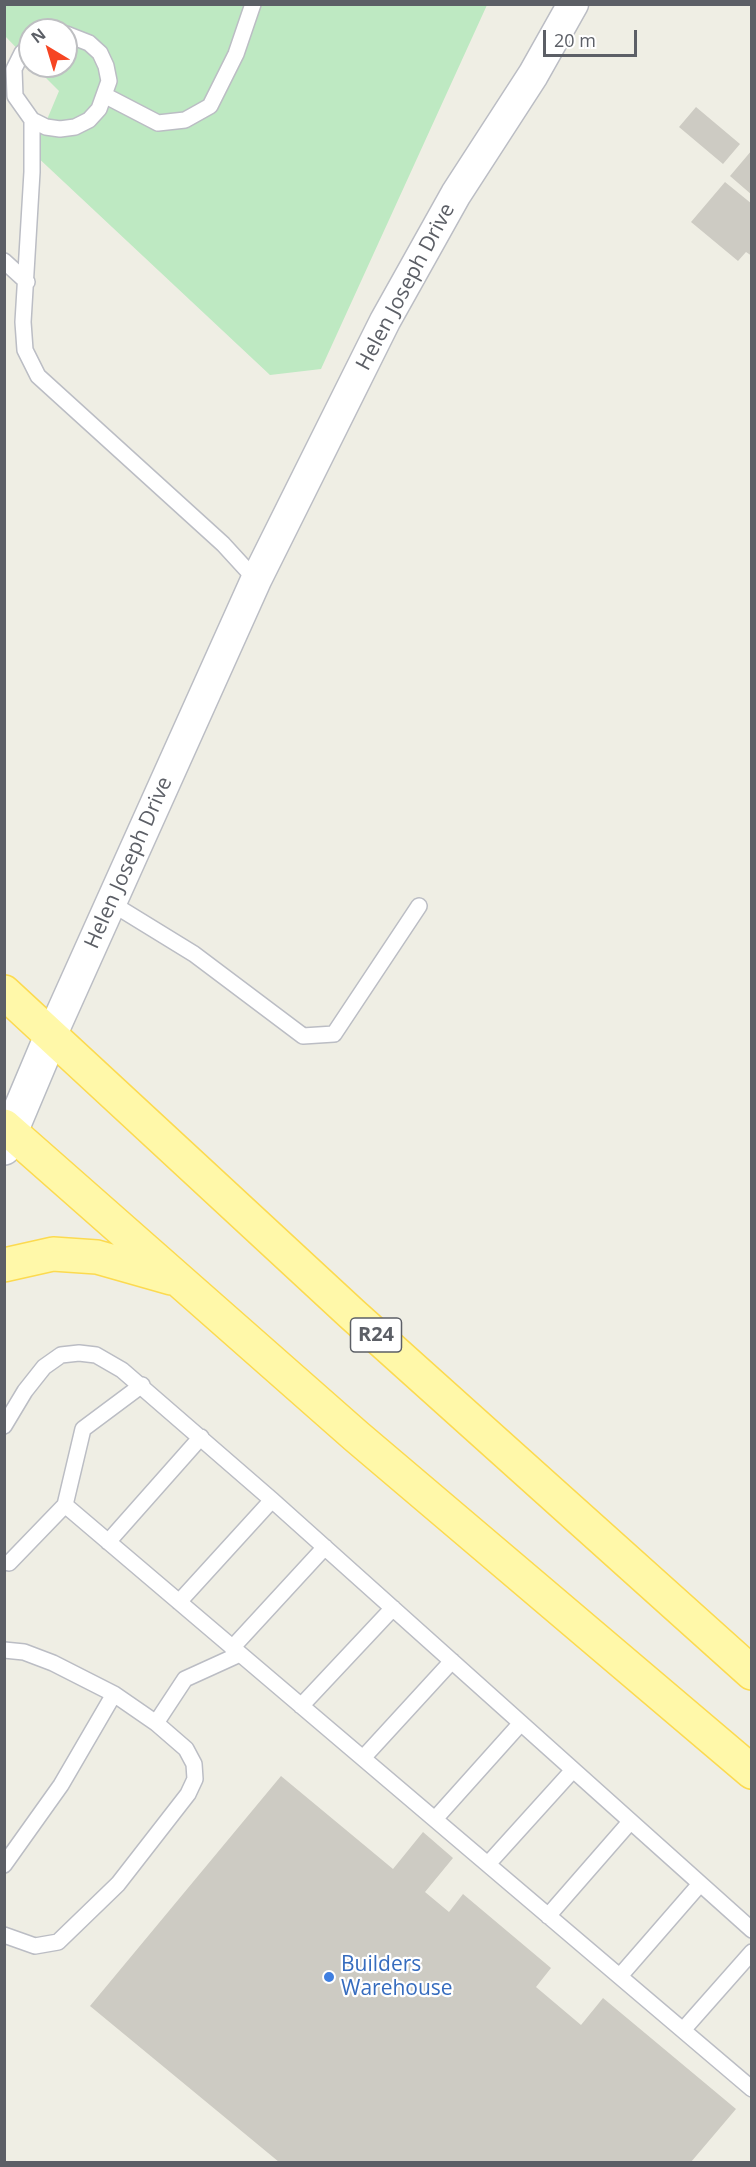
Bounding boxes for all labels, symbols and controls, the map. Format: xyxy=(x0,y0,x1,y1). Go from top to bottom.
north arrow xyxy=(18,18,78,78)
scale bar xyxy=(546,18,640,56)
text: N xyxy=(26,23,50,48)
text: 20 m xyxy=(554,28,596,52)
street label: Helen Joseph Drive xyxy=(351,199,461,375)
street label: Helen Joseph Drive xyxy=(80,773,178,953)
road number: R24 xyxy=(350,1318,401,1352)
place label: Builders Warehouse xyxy=(341,1952,453,2002)
marker: Builders Warehouse xyxy=(322,1970,336,1984)

